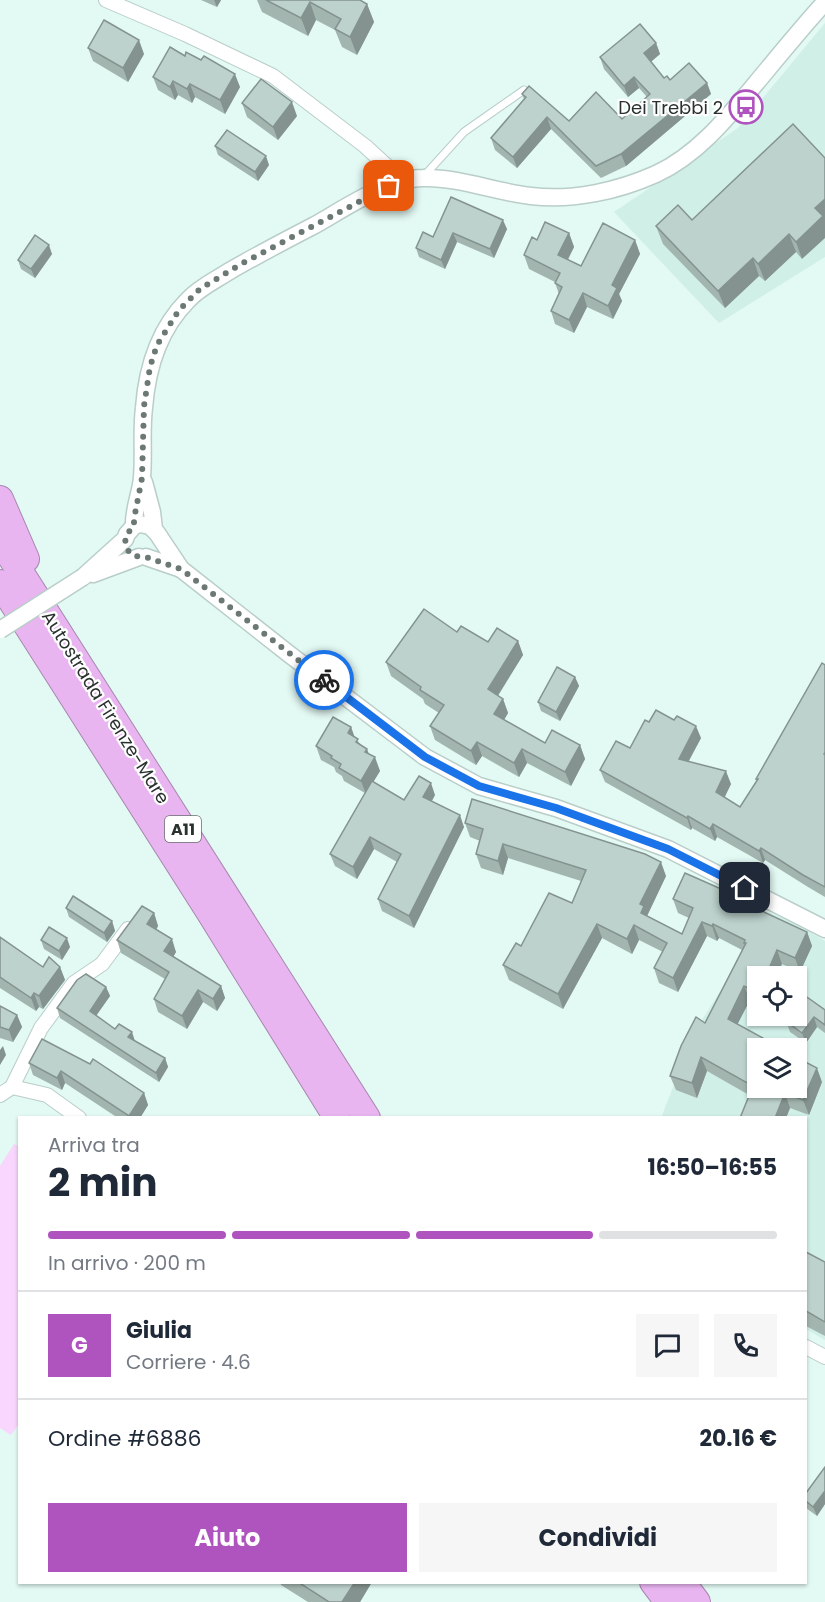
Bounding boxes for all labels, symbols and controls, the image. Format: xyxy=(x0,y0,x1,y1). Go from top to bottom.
bus stop icon: Dei Trebbi 2 xyxy=(728,89,764,125)
place label: Dei Trebbi 2 xyxy=(618,95,723,120)
pin xyxy=(363,160,414,211)
icon: bag xyxy=(372,169,405,202)
street label: Autostrada Firenze-Mare xyxy=(36,606,176,808)
courier xyxy=(294,650,354,710)
icon: bike xyxy=(308,664,341,697)
road number: A11 xyxy=(165,816,201,842)
pin xyxy=(719,862,770,913)
icon: home xyxy=(728,871,761,904)
map controls xyxy=(747,966,807,1098)
button: locate xyxy=(747,966,807,1026)
button: layers xyxy=(747,1038,807,1098)
text: Arriva tra xyxy=(48,1131,140,1159)
text: 16:50–16:55 xyxy=(647,1152,777,1183)
text: 2 min xyxy=(48,1155,158,1210)
text: In arrivo · 200 m xyxy=(48,1249,206,1277)
button: chat xyxy=(636,1314,699,1377)
button: phone xyxy=(714,1314,777,1377)
text: Giulia xyxy=(126,1315,192,1346)
text: G xyxy=(71,1330,88,1361)
text: Corriere · 4.6 xyxy=(126,1348,251,1376)
text: Ordine #6886 xyxy=(48,1423,202,1454)
text: 20.16 € xyxy=(699,1423,777,1454)
button: Aiuto xyxy=(48,1503,407,1572)
button: Condividi xyxy=(419,1503,777,1572)

